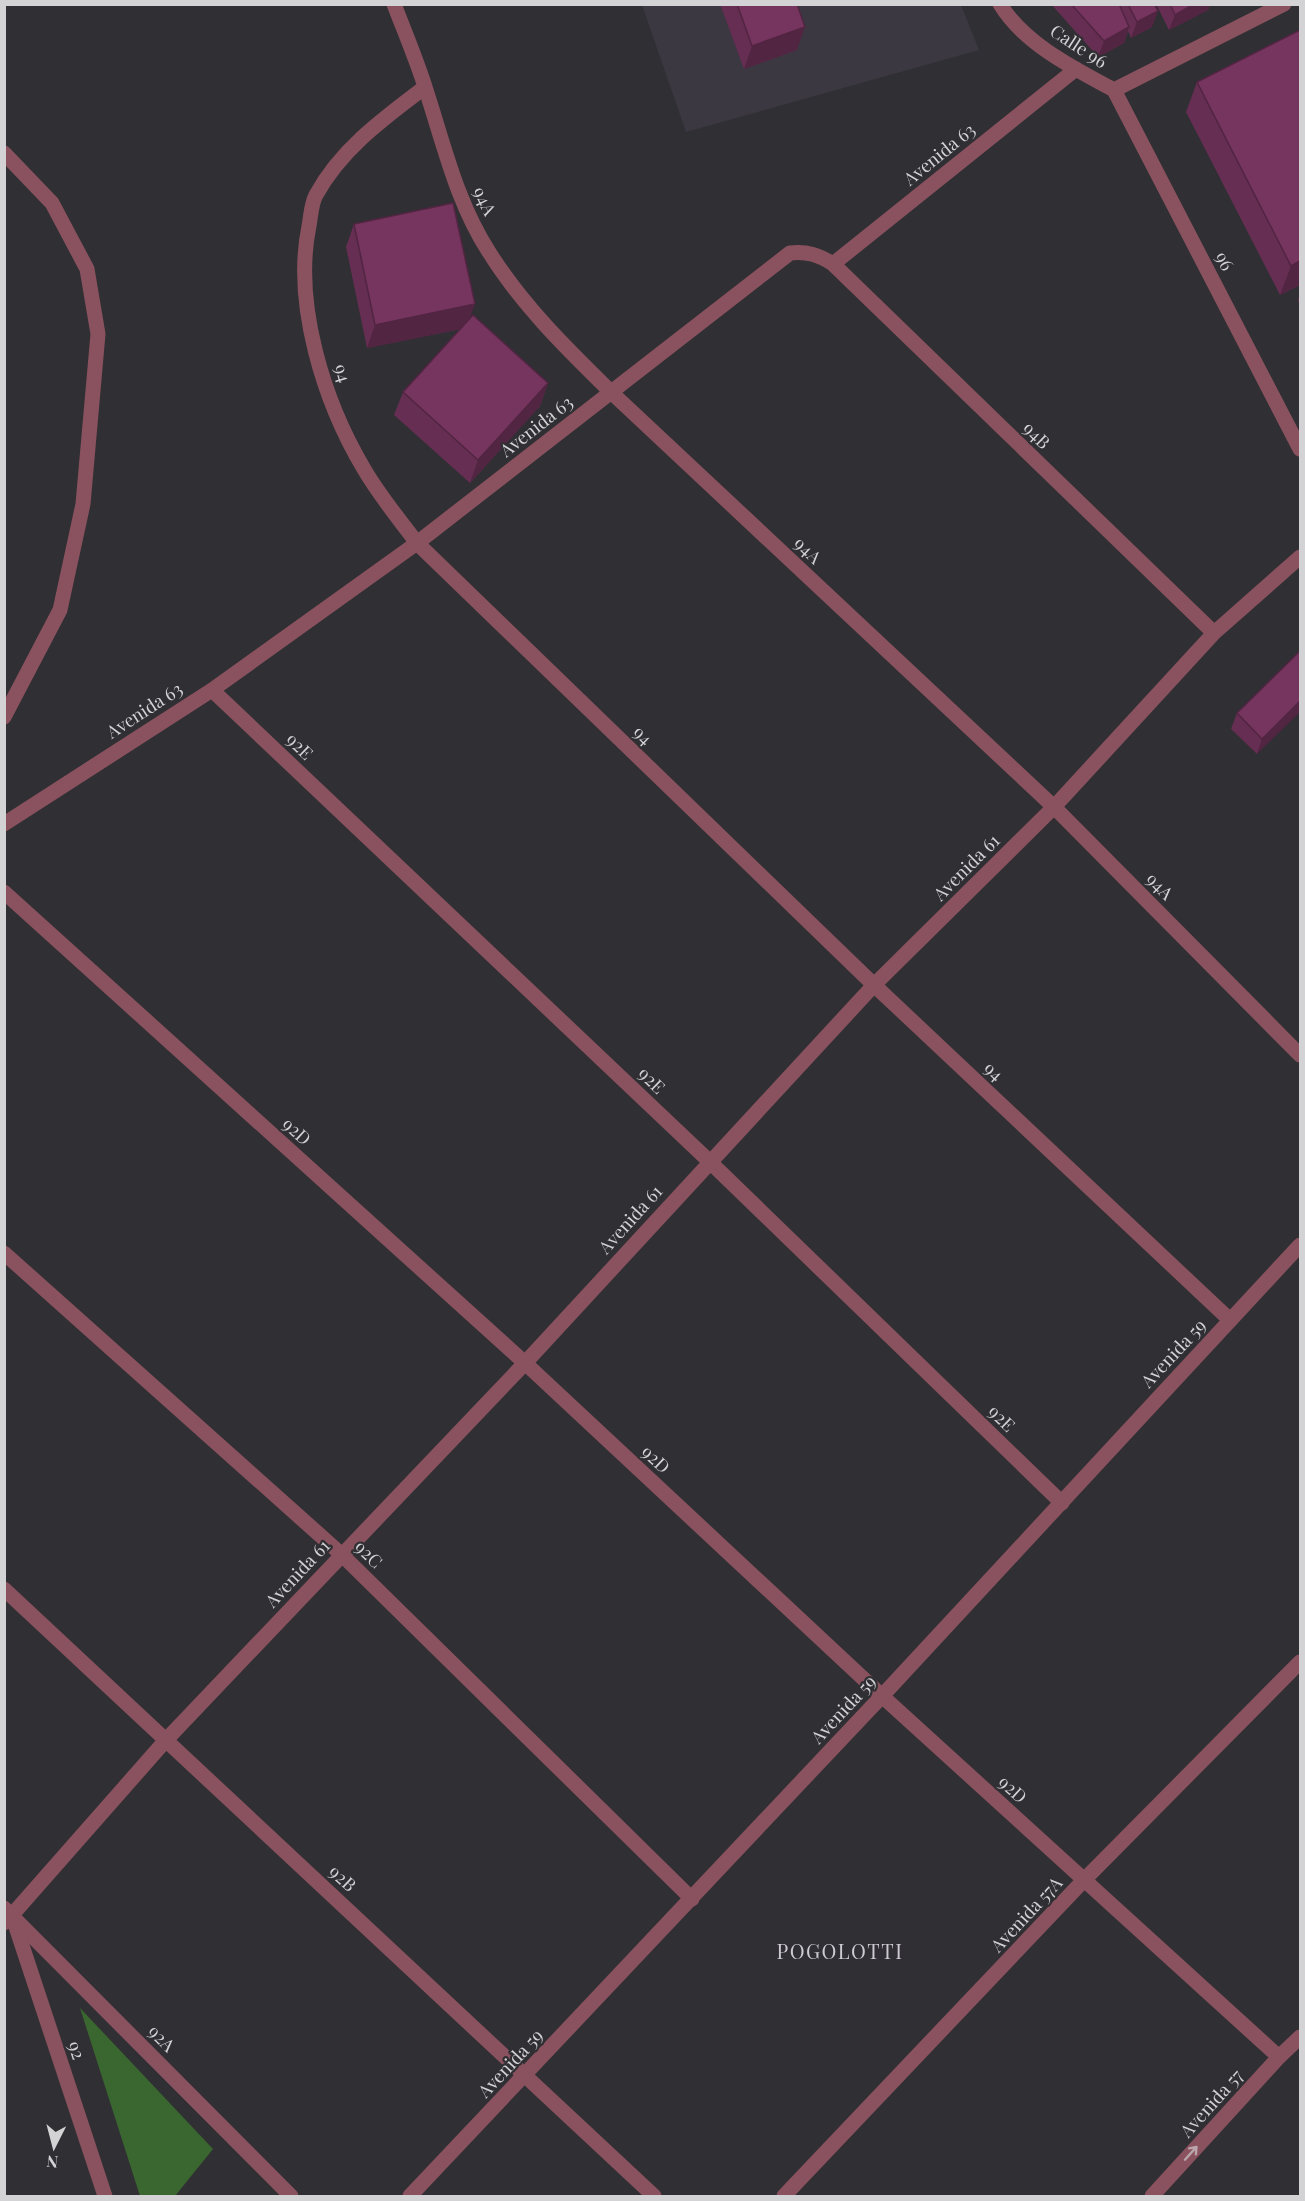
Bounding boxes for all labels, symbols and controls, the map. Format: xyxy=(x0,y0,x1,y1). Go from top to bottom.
street label: Calle 96 xyxy=(1046,19,1112,73)
street label: Avenida 63 xyxy=(897,118,980,191)
street label: 94A xyxy=(468,183,503,220)
street label: 96 xyxy=(1210,247,1240,275)
street label: 94 xyxy=(329,361,357,385)
street label: Avenida 63 xyxy=(494,390,577,463)
street label: 94B xyxy=(1018,416,1056,454)
street label: 94A xyxy=(789,531,827,569)
street label: Avenida 63 xyxy=(100,676,187,744)
street label: 94 xyxy=(628,720,658,750)
street label: 92E xyxy=(281,727,319,765)
street label: Avenida 61 xyxy=(927,828,1005,906)
street label: 94A xyxy=(1141,867,1179,905)
street label: 94 xyxy=(979,1056,1009,1086)
street label: 92E xyxy=(633,1061,671,1099)
street label: 92D xyxy=(278,1112,316,1150)
street label: Avenida 61 xyxy=(592,1179,668,1259)
street label: Avenida 59 xyxy=(1134,1314,1211,1393)
street label: 92E xyxy=(983,1399,1021,1437)
street label: 92D xyxy=(637,1440,675,1478)
street label: Avenida 61 xyxy=(259,1534,335,1613)
street label: 92C xyxy=(350,1535,388,1573)
street label: Avenida 59 xyxy=(804,1670,881,1749)
street label: 92D xyxy=(994,1770,1032,1808)
street label: 92B xyxy=(324,1859,362,1897)
street label: Avenida 57A xyxy=(984,1871,1068,1958)
district label: POGOLOTTI xyxy=(777,1937,903,1964)
street label: 92A xyxy=(143,2019,181,2057)
street label: Avenida 59 xyxy=(471,2024,548,2103)
street label: 92 xyxy=(63,2038,91,2062)
street label: Avenida 57 xyxy=(1173,2063,1248,2143)
north arrow xyxy=(24,2117,84,2177)
one-way arrow xyxy=(1184,2146,1198,2161)
text: N xyxy=(45,2151,59,2173)

